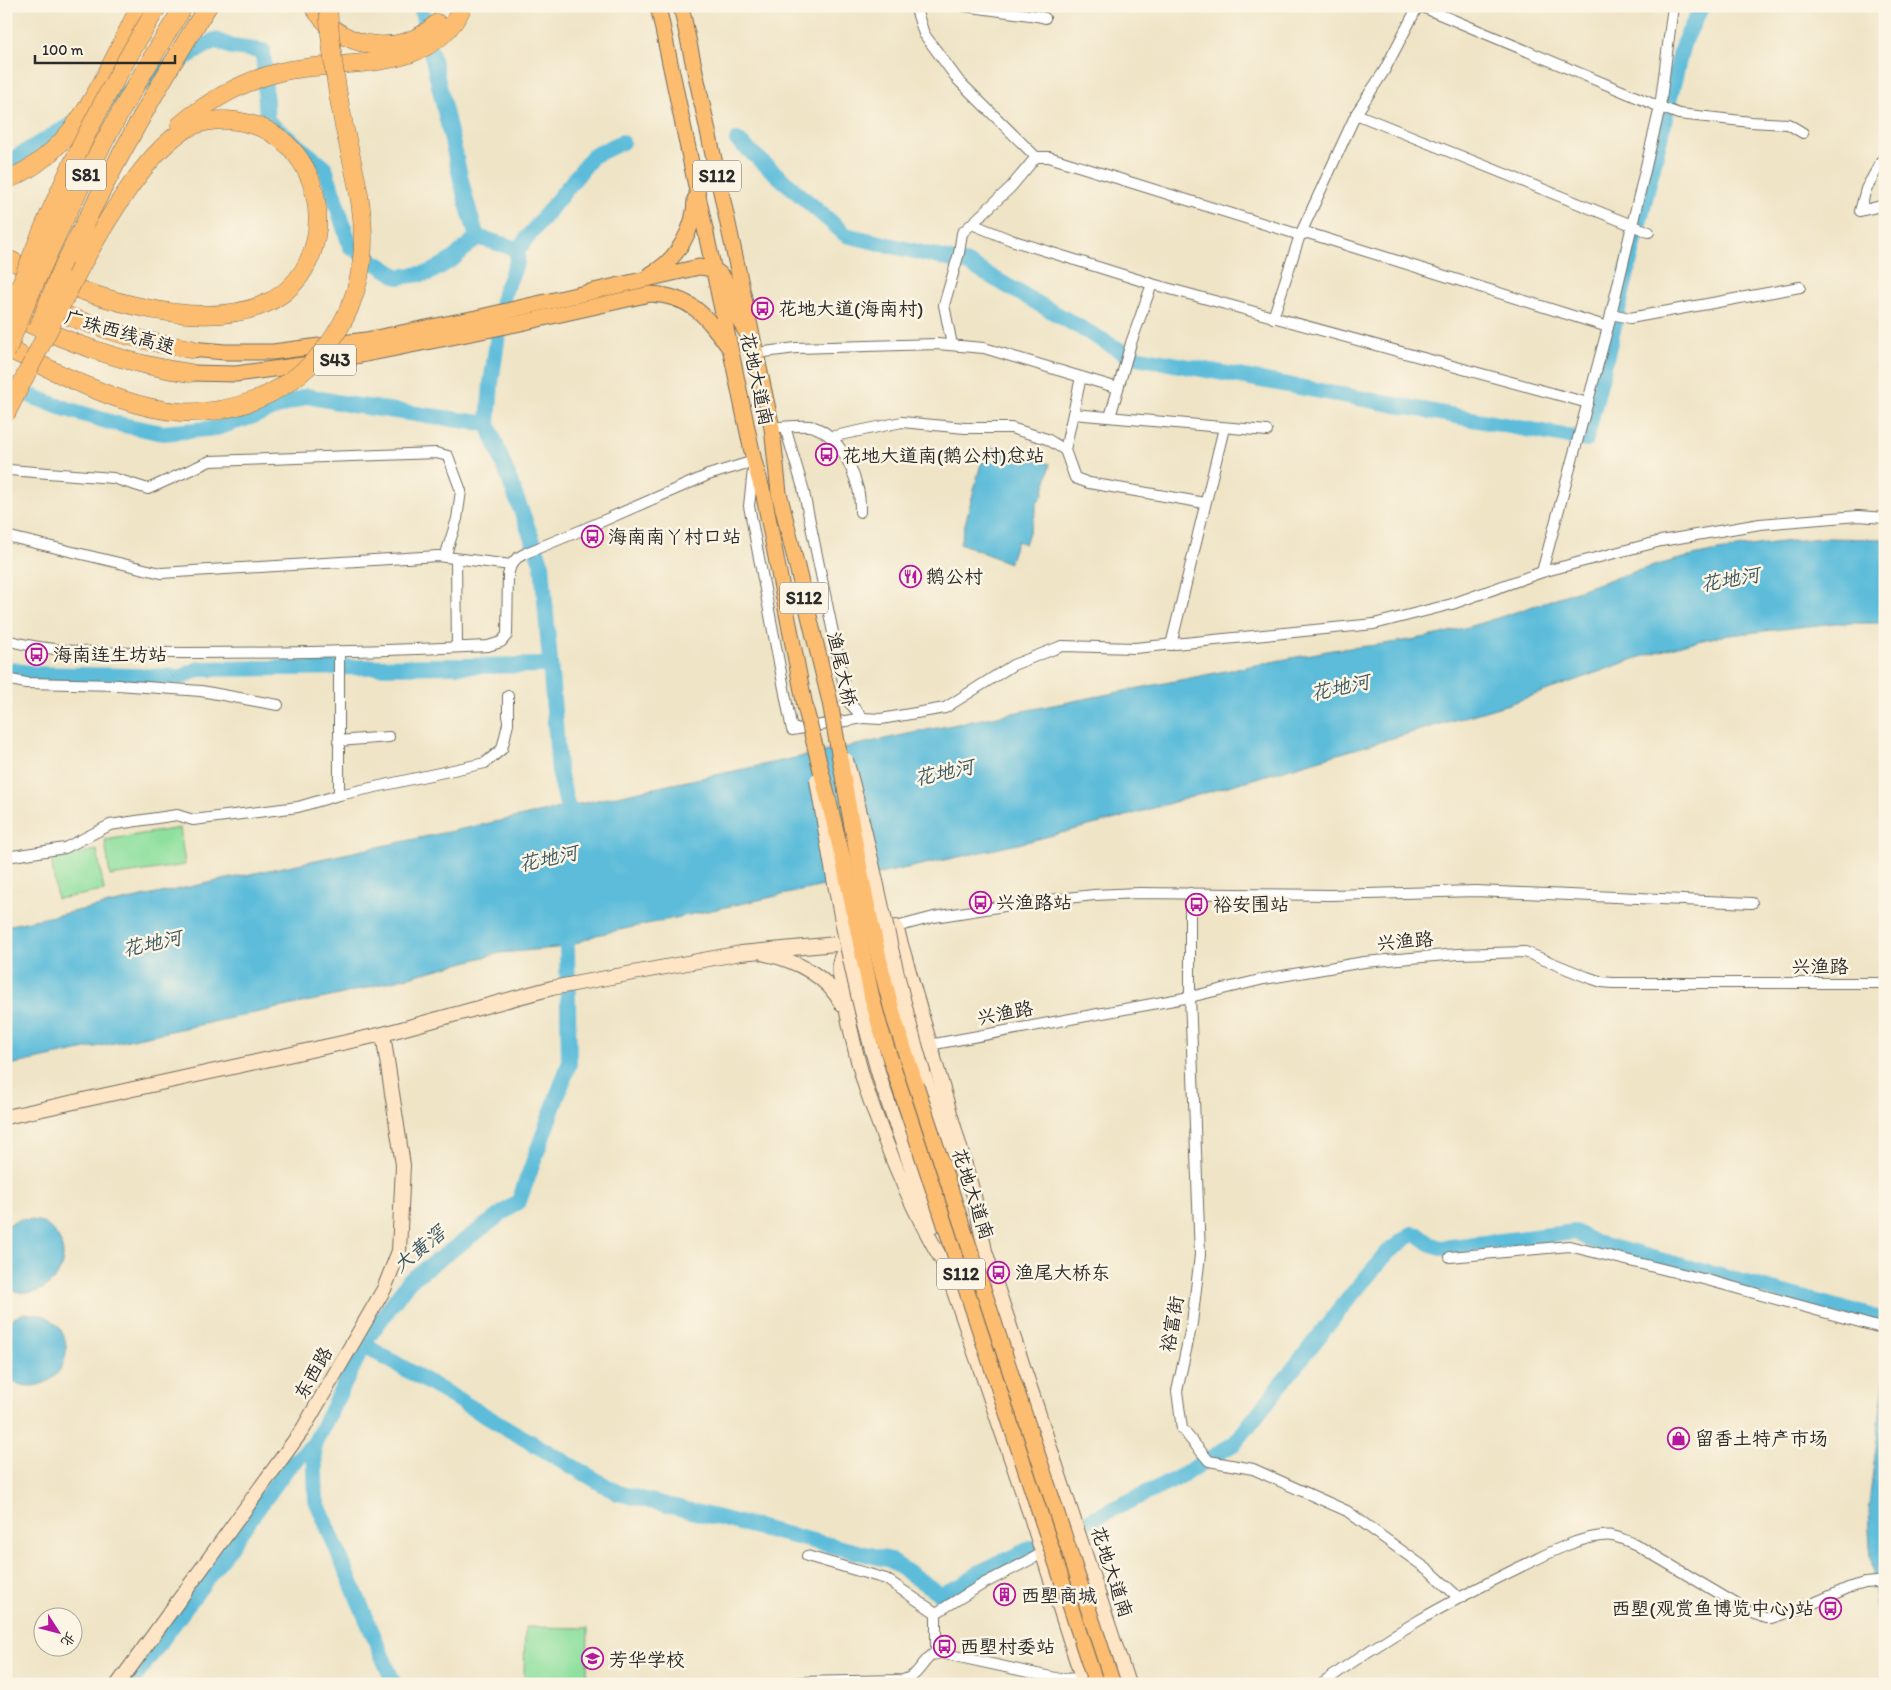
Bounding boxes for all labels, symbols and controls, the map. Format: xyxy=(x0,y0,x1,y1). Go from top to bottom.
scale bar xyxy=(35,32,175,64)
text: 100 m xyxy=(42,41,84,59)
road number: S81 xyxy=(66,160,106,190)
road number: S112 xyxy=(693,160,741,192)
bus stop icon: 花地大道(海南村) xyxy=(750,296,774,320)
place label: 花地大道(海南村) xyxy=(778,297,923,320)
street label: 广珠西线高速 xyxy=(62,305,178,359)
street label: 花地大道南 xyxy=(736,330,778,428)
road number: S43 xyxy=(314,344,356,376)
bus stop icon: 花地大道南(鹅公村)总站 xyxy=(814,443,838,467)
place label: 花地大道南(鹅公村)总站 xyxy=(842,444,1044,467)
bus stop icon: 海南南丫村口站 xyxy=(580,524,604,548)
place label: 海南南丫村口站 xyxy=(608,525,741,548)
water label: 花地河 xyxy=(1698,561,1765,596)
restaurant icon: 鹅公村 xyxy=(898,564,922,588)
place label: 鹅公村 xyxy=(926,565,983,588)
road number: S112 xyxy=(780,582,828,614)
street label: 渔尾大桥 xyxy=(822,629,862,709)
bus stop icon: 海南连生坊站 xyxy=(25,642,49,666)
place label: 海南连生坊站 xyxy=(53,643,167,666)
water label: 花地河 xyxy=(1308,668,1375,705)
water label: 花地河 xyxy=(912,753,979,790)
water label: 花地河 xyxy=(516,839,583,876)
bus stop icon: 兴渔路站 xyxy=(968,890,992,914)
place label: 兴渔路站 xyxy=(996,891,1072,914)
bus stop icon: 裕安围站 xyxy=(1185,892,1209,916)
place label: 裕安围站 xyxy=(1213,893,1289,916)
water label: 花地河 xyxy=(120,924,187,961)
street label: 兴渔路 xyxy=(1376,927,1434,955)
street label: 兴渔路 xyxy=(1791,955,1849,978)
street label: 兴渔路 xyxy=(975,996,1035,1030)
street label: 花地大道南 xyxy=(947,1145,999,1243)
water label: 大黄滘 xyxy=(388,1219,452,1277)
road number: S112 xyxy=(937,1258,985,1290)
bus stop icon: 渔尾大桥东 xyxy=(987,1260,1011,1284)
place label: 渔尾大桥东 xyxy=(1015,1261,1110,1284)
street label: 裕富街 xyxy=(1156,1294,1188,1354)
street label: 东西路 xyxy=(289,1343,337,1403)
shop icon: 留香土特产市场 xyxy=(1667,1426,1691,1450)
place label: 留香土特产市场 xyxy=(1695,1427,1828,1450)
street label: 花地大道南 xyxy=(1086,1523,1138,1621)
building icon: 西塱商城 xyxy=(993,1583,1017,1607)
place label: 西塱商城 xyxy=(1021,1584,1097,1607)
bus stop icon: 西塱(观赏鱼博览中心)站 xyxy=(1818,1596,1842,1620)
place label: 西塱(观赏鱼博览中心)站 xyxy=(1612,1597,1814,1620)
north arrow xyxy=(32,1608,82,1658)
text: 北 xyxy=(57,1629,79,1650)
bus stop icon: 西塱村委站 xyxy=(932,1634,956,1658)
place label: 西塱村委站 xyxy=(960,1635,1055,1658)
school or university icon: 芳华学校 xyxy=(581,1647,605,1671)
place label: 芳华学校 xyxy=(609,1648,685,1671)

